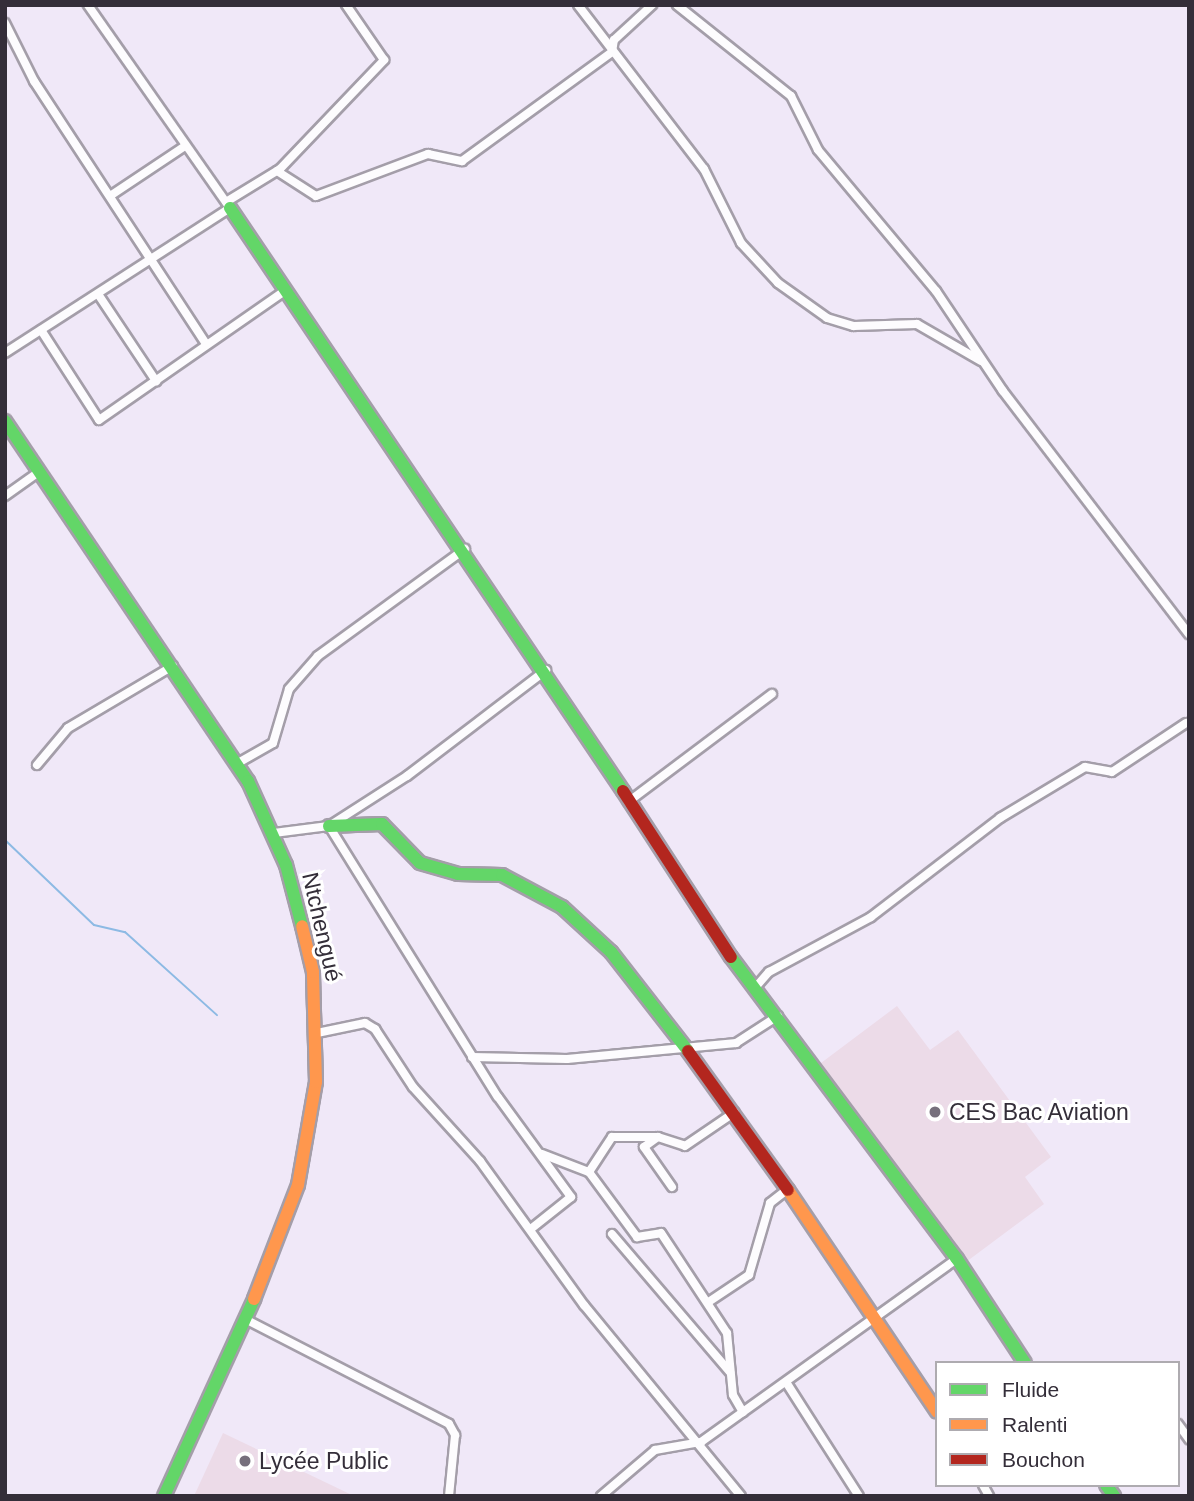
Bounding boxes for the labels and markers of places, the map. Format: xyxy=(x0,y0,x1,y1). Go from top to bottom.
place label: CES Bac Aviation xyxy=(949,1098,1130,1126)
marker: CES Bac Aviation xyxy=(927,1104,943,1120)
place label: Lycée Public xyxy=(259,1447,389,1475)
marker: Lycée Public xyxy=(237,1453,253,1469)

